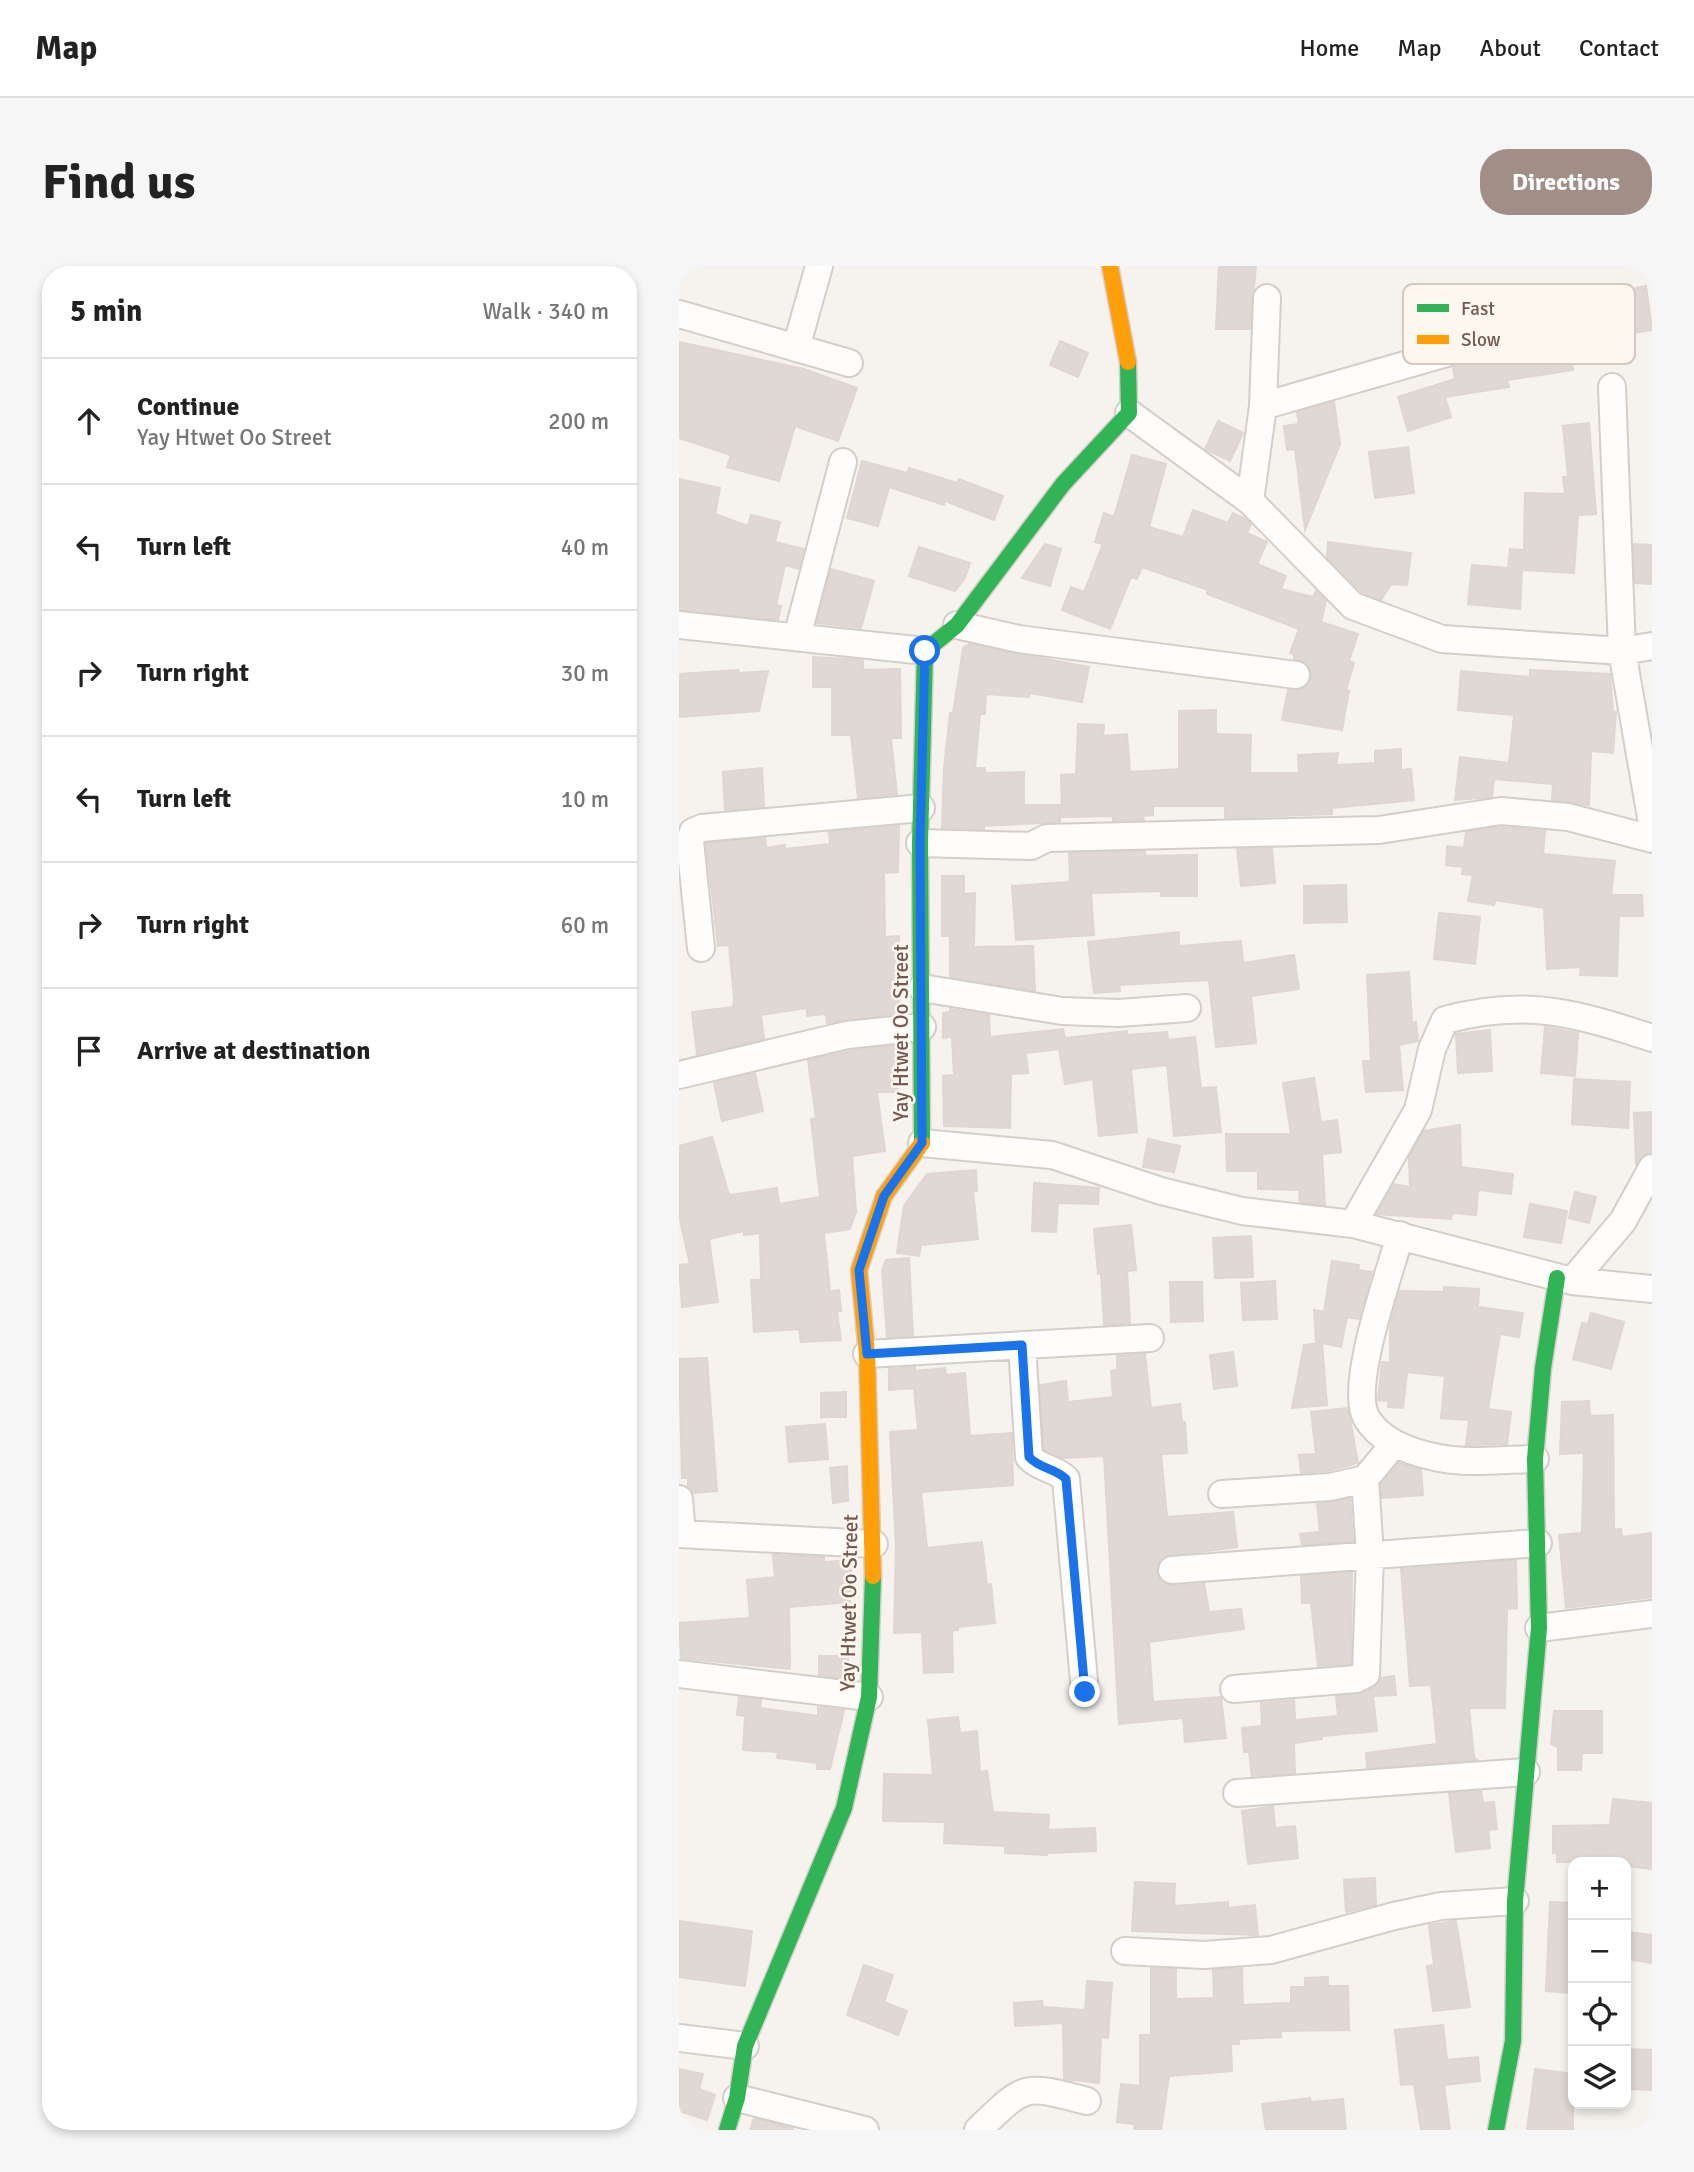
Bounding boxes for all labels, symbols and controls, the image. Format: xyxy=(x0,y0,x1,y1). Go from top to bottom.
text: Map xyxy=(35,28,97,69)
text: Home xyxy=(1299,33,1359,63)
text: Map xyxy=(1397,33,1442,63)
text: About xyxy=(1480,33,1541,63)
text: Contact xyxy=(1579,33,1659,63)
button: Directions xyxy=(1480,149,1652,215)
text: Find us xyxy=(42,152,195,212)
legend xyxy=(1403,284,1635,364)
text: 5 min xyxy=(70,293,142,330)
text: Walk · 340 m xyxy=(483,297,609,326)
text: Fast xyxy=(1461,297,1495,321)
text: Slow xyxy=(1461,328,1501,352)
text: Continue xyxy=(137,391,239,423)
icon: ahead xyxy=(70,402,108,440)
text: 200 m xyxy=(548,407,609,436)
text: Yay Htwet Oo Street xyxy=(137,423,331,452)
icon: left xyxy=(70,528,108,566)
text: Turn left xyxy=(137,531,231,563)
text: 40 m xyxy=(561,533,609,562)
route start xyxy=(909,635,940,666)
icon: right xyxy=(70,654,108,692)
text: Turn right xyxy=(137,657,249,689)
text: 30 m xyxy=(561,659,609,688)
icon: left xyxy=(70,780,108,818)
text: Turn left xyxy=(137,783,231,815)
text: 10 m xyxy=(561,785,609,814)
icon: right xyxy=(70,906,108,944)
text: Turn right xyxy=(137,909,249,941)
text: 60 m xyxy=(561,911,609,940)
street label: Yay Htwet Oo Street xyxy=(888,944,914,1122)
icon: arrive xyxy=(70,1032,108,1070)
text: Arrive at destination xyxy=(137,1035,370,1067)
street label: Yay Htwet Oo Street xyxy=(834,1514,864,1692)
route end xyxy=(1069,1676,1100,1707)
map controls xyxy=(1568,1857,1631,2109)
button: + xyxy=(1568,1857,1631,1920)
button: − xyxy=(1568,1920,1631,1983)
button: locate xyxy=(1568,1983,1631,2046)
button: layers xyxy=(1568,2046,1631,2109)

